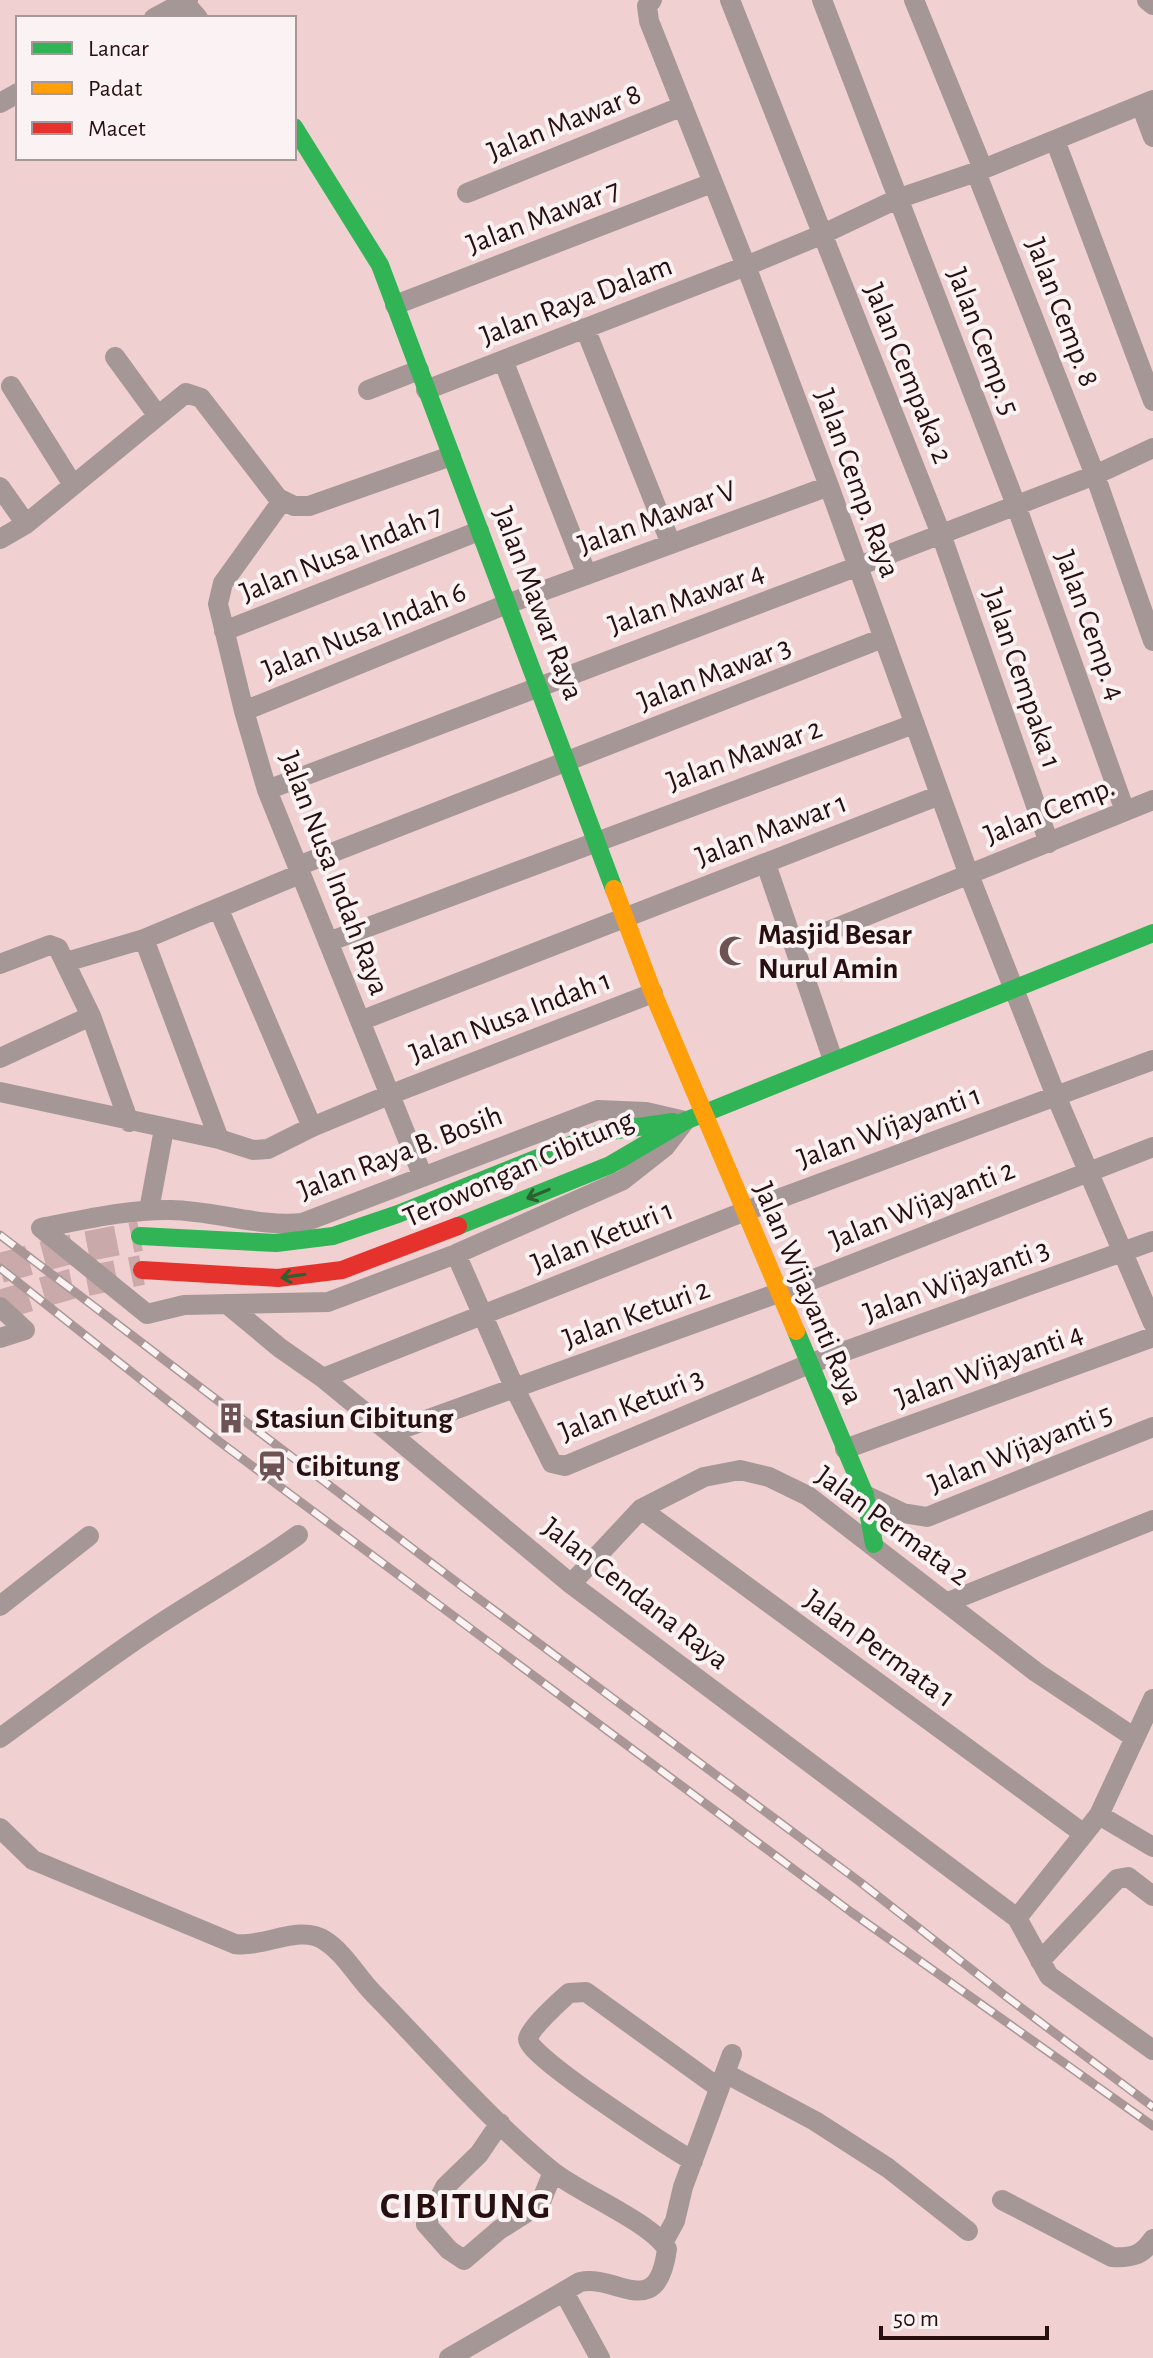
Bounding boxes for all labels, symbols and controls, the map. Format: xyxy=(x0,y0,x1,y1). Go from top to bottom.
legend xyxy=(16,16,296,160)
text: Lancar xyxy=(88,37,149,61)
text: Padat xyxy=(88,77,142,101)
street label: Jalan Mawar 8 xyxy=(483,78,646,167)
text: Macet xyxy=(88,117,146,141)
street label: Jalan Mawar 7 xyxy=(463,174,624,260)
street label: Jalan Cemp. 8 xyxy=(1020,234,1104,391)
street label: Jalan Raya Dalam xyxy=(476,251,676,351)
street label: Jalan Cemp. 5 xyxy=(941,264,1025,419)
street label: Jalan Cempaka 2 xyxy=(858,279,958,468)
street label: Jalan Cemp. Raya xyxy=(809,385,905,582)
street label: Jalan Mawar V xyxy=(574,475,740,560)
street label: Jalan Nusa Indah 7 xyxy=(236,500,447,608)
street label: Jalan Mawar Raya xyxy=(487,503,589,704)
street label: Jalan Cemp. 4 xyxy=(1049,546,1131,704)
street label: Jalan Mawar 4 xyxy=(605,557,768,641)
street label: Jalan Nusa Indah 6 xyxy=(258,576,470,685)
street label: Jalan Cempaka 1 xyxy=(977,584,1067,772)
street label: Jalan Mawar 3 xyxy=(634,631,795,717)
street label: Jalan Mawar 2 xyxy=(663,713,826,797)
street label: Jalan Nusa Indah Raya xyxy=(274,747,394,999)
street label: Jalan Cemp. xyxy=(980,771,1119,851)
street label: Jalan Mawar 1 xyxy=(692,787,851,872)
place label: Masjid Besar Nurul Amin xyxy=(758,920,912,984)
mosque icon: Masjid Besar Nurul Amin xyxy=(717,934,751,968)
street label: Jalan Nusa Indah 1 xyxy=(406,965,615,1069)
street label: Jalan Wijayanti 1 xyxy=(794,1080,985,1174)
street label: Jalan Raya B. Bosih xyxy=(294,1100,506,1206)
street label: Terowongan Cibitung xyxy=(399,1104,638,1233)
street label: Jalan Wijayanti 2 xyxy=(826,1154,1019,1256)
street label: Jalan Wijayanti Raya xyxy=(748,1178,868,1409)
one-way arrow xyxy=(526,1188,551,1202)
street label: Jalan Keturi 1 xyxy=(527,1195,678,1279)
street label: Jalan Wijayanti 3 xyxy=(860,1234,1053,1328)
one-way arrow xyxy=(281,1269,306,1284)
street label: Jalan Keturi 2 xyxy=(559,1274,714,1354)
street label: Jalan Wijayanti 4 xyxy=(892,1318,1087,1414)
street label: Jalan Keturi 3 xyxy=(555,1362,708,1447)
street label: Jalan Wijayanti 5 xyxy=(924,1398,1116,1499)
building icon: Stasiun Cibitung xyxy=(214,1401,248,1435)
place label: Stasiun Cibitung xyxy=(255,1404,454,1434)
station icon: Cibitung xyxy=(255,1449,289,1483)
place label: Cibitung xyxy=(296,1452,400,1482)
street label: Jalan Permata 2 xyxy=(810,1460,975,1591)
street label: Jalan Cendana Raya xyxy=(537,1512,734,1676)
street label: Jalan Permata 1 xyxy=(798,1584,960,1713)
district label: CIBITUNG xyxy=(380,2188,552,2226)
scale bar xyxy=(881,2290,1047,2340)
text: 50 m xyxy=(893,2307,939,2331)

